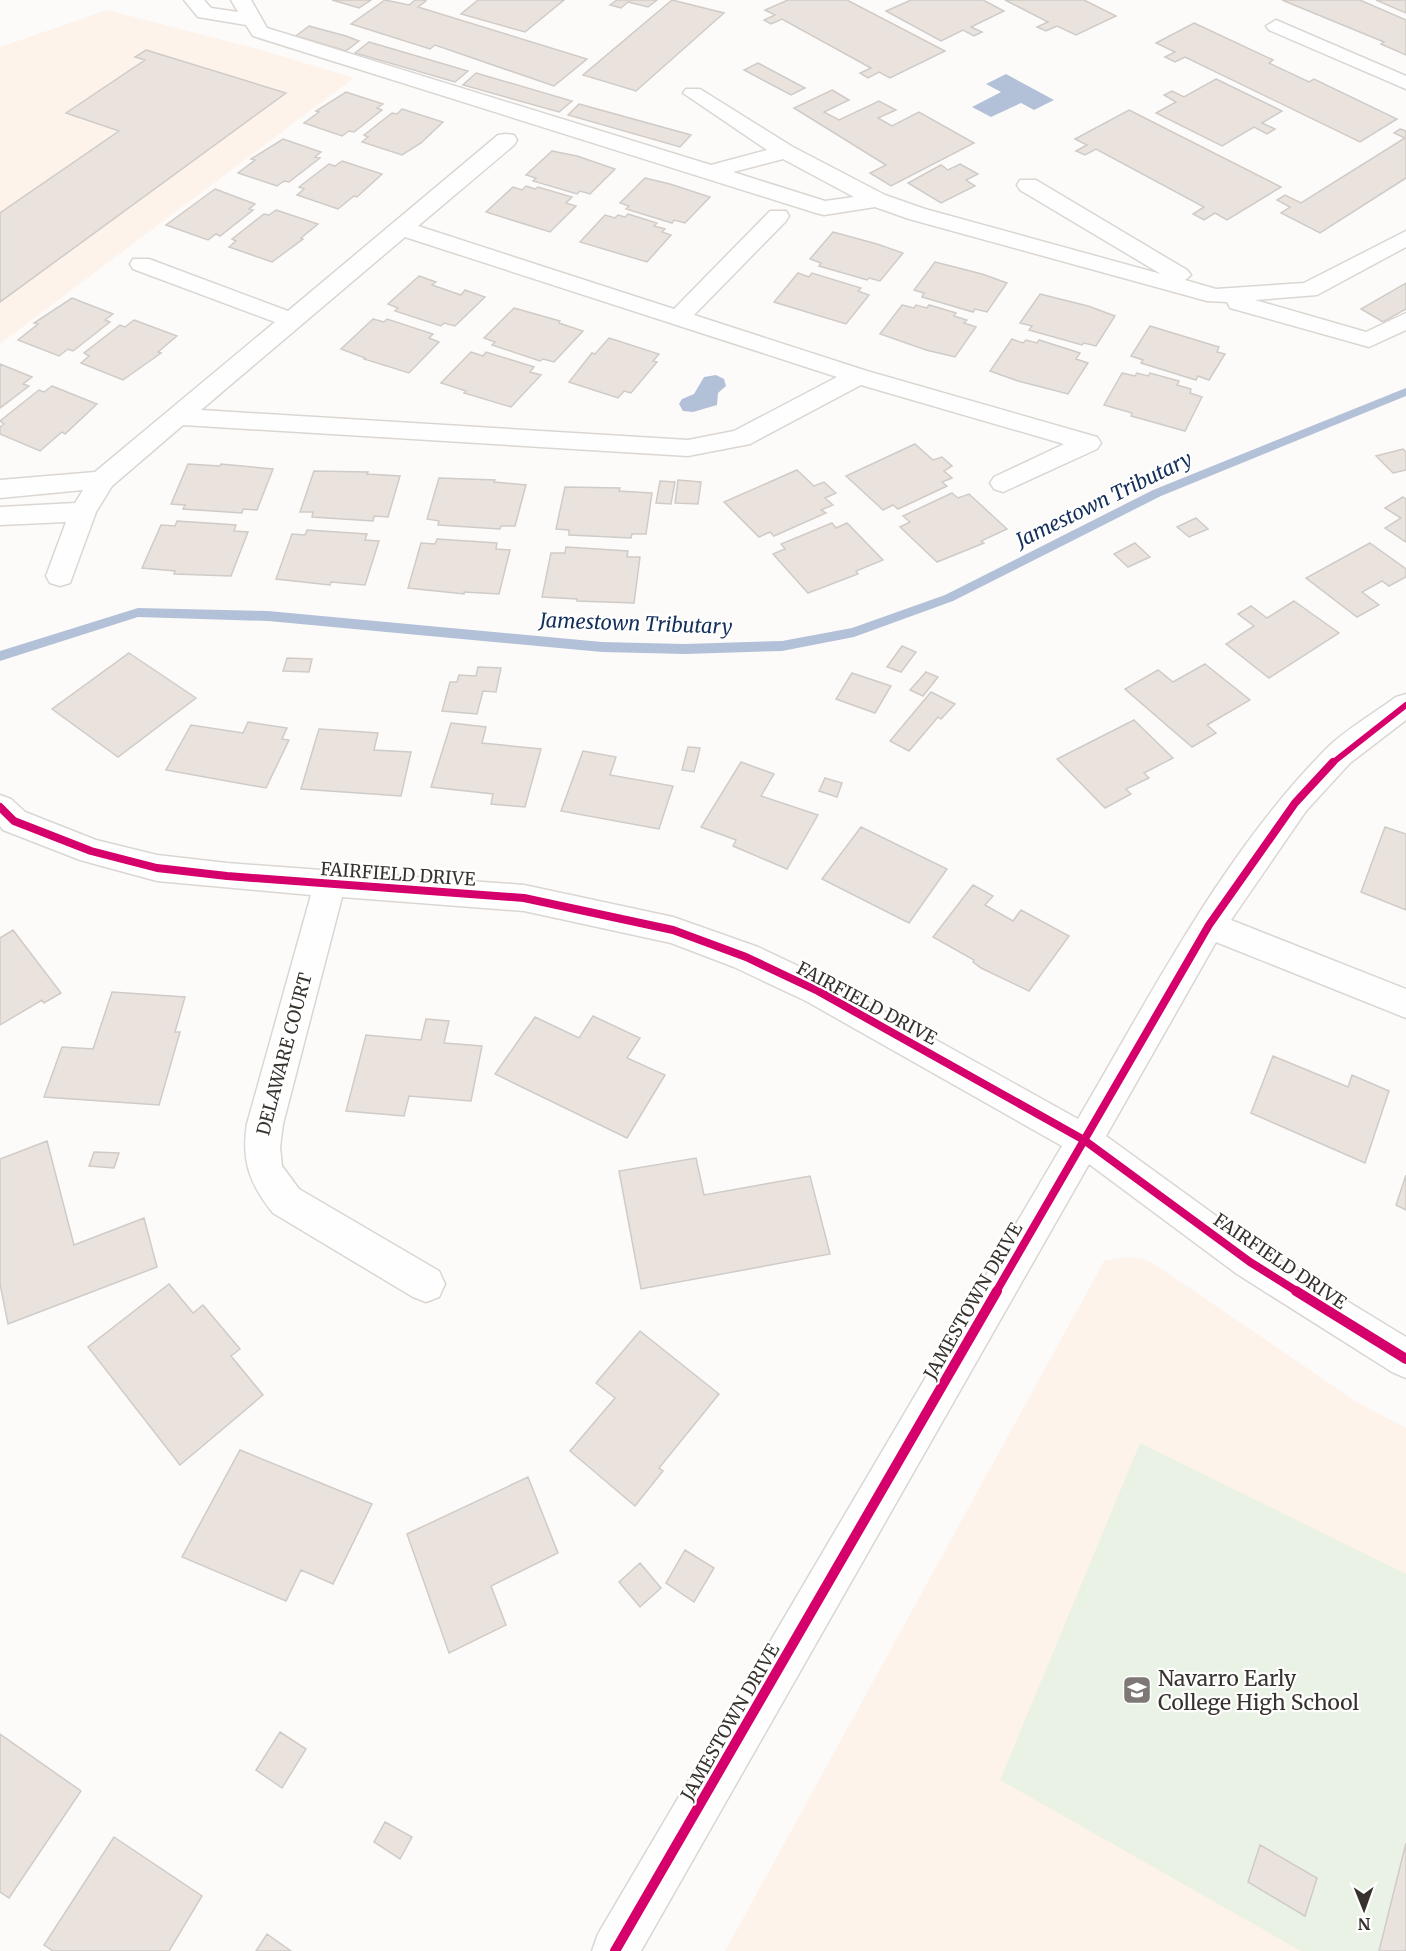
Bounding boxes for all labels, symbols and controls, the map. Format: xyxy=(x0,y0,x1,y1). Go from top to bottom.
water label: Jamestown Tributary xyxy=(1010,445,1196,553)
water label: Jamestown Tributary xyxy=(537,607,733,639)
street label: FAIRFIELD DRIVE xyxy=(320,857,477,891)
street label: FAIRFIELD DRIVE xyxy=(793,956,942,1050)
street label: DELAWARE COURT xyxy=(251,970,317,1138)
street label: FAIRFIELD DRIVE xyxy=(1209,1208,1351,1314)
street label: JAMESTOWN DRIVE xyxy=(918,1218,1028,1384)
street label: JAMESTOWN DRIVE xyxy=(675,1639,785,1805)
place label: Navarro Early College High School xyxy=(1158,1665,1359,1716)
school or university icon: Navarro Early College High School xyxy=(1121,1674,1153,1706)
north arrow xyxy=(1334,1879,1394,1939)
text: N xyxy=(1357,1914,1371,1934)

